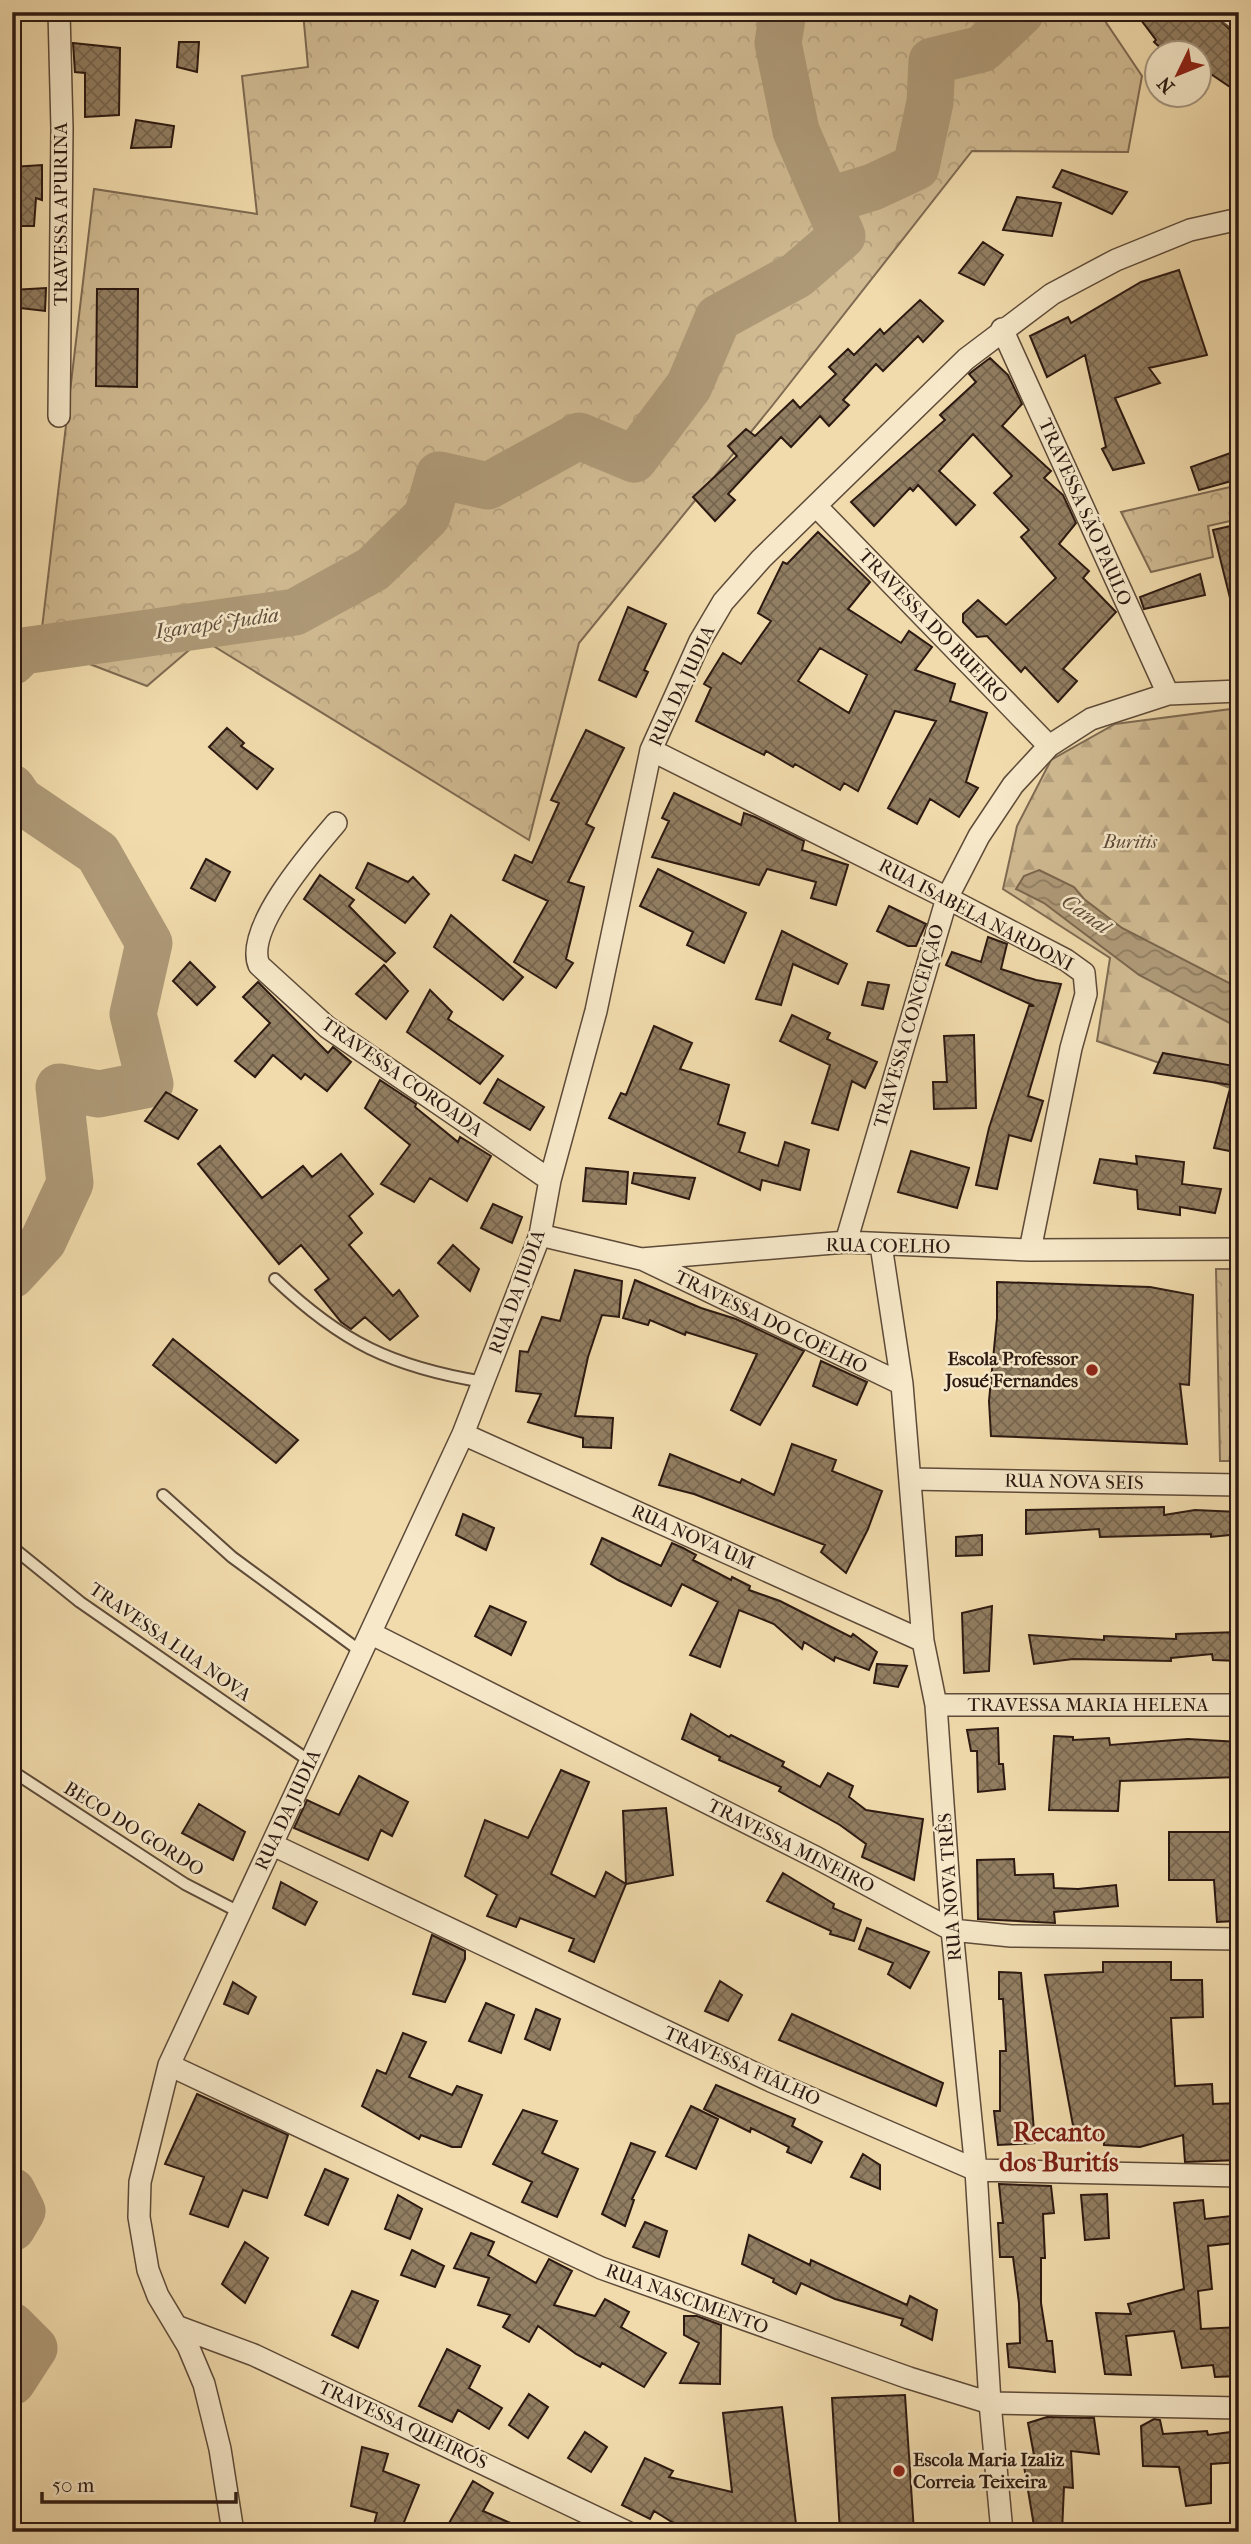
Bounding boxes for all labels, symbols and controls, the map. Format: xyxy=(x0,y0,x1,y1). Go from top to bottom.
north arrow xyxy=(1142,38,1212,108)
text: N xyxy=(1153,72,1179,98)
street label: TRAVESSA APURINA xyxy=(50,121,72,306)
street label: TRAVESSA SÃO PAULO xyxy=(1034,415,1136,609)
street label: TRAVESSA DO BUEIRO xyxy=(854,544,1012,708)
water label: Igarapé Judia xyxy=(153,602,280,644)
street label: RUA DA JUDIA xyxy=(644,622,720,750)
park label: Buritis xyxy=(1102,831,1158,853)
street label: RUA ISABELA NARDONI xyxy=(875,854,1077,976)
water label: Canal xyxy=(1057,889,1117,941)
street label: TRAVESSA CONCEIÇÃO xyxy=(869,922,950,1131)
street label: TRAVESSA COROADA xyxy=(317,1013,488,1141)
street label: RUA DA JUDIA xyxy=(484,1226,550,1357)
street label: RUA COELHO xyxy=(825,1234,951,1258)
street label: TRAVESSA DO COELHO xyxy=(671,1266,871,1378)
place label: Escola Professor Josué Fernandes xyxy=(943,1348,1079,1392)
marker: Escola Professor Josué Fernandes xyxy=(1084,1362,1100,1378)
street label: RUA NOVA SEIS xyxy=(1004,1470,1144,1494)
street label: RUA NOVA UM xyxy=(628,1500,758,1574)
street label: TRAVESSA LUA NOVA xyxy=(85,1578,256,1707)
street label: TRAVESSA MARIA HELENA xyxy=(967,1694,1209,1716)
street label: RUA DA JUDIA xyxy=(250,1746,326,1874)
street label: BECO DO GORDO xyxy=(60,1777,208,1881)
street label: TRAVESSA MINEIRO xyxy=(704,1794,878,1898)
street label: RUA NOVA TRÊS xyxy=(934,1812,966,1962)
street label: TRAVESSA FIALHO xyxy=(660,2022,824,2110)
district label: Recanto dos Buritís xyxy=(999,2117,1119,2178)
street label: RUA NASCIMENTO xyxy=(602,2259,772,2339)
street label: TRAVESSA QUEIRÓS xyxy=(315,2375,492,2474)
place label: Escola Maria Izaliz Correia Teixeira xyxy=(913,2449,1065,2493)
scale bar xyxy=(42,2460,236,2504)
marker: Escola Maria Izaliz Correia Teixeira xyxy=(891,2463,907,2479)
text: 50 m xyxy=(52,2473,95,2497)

